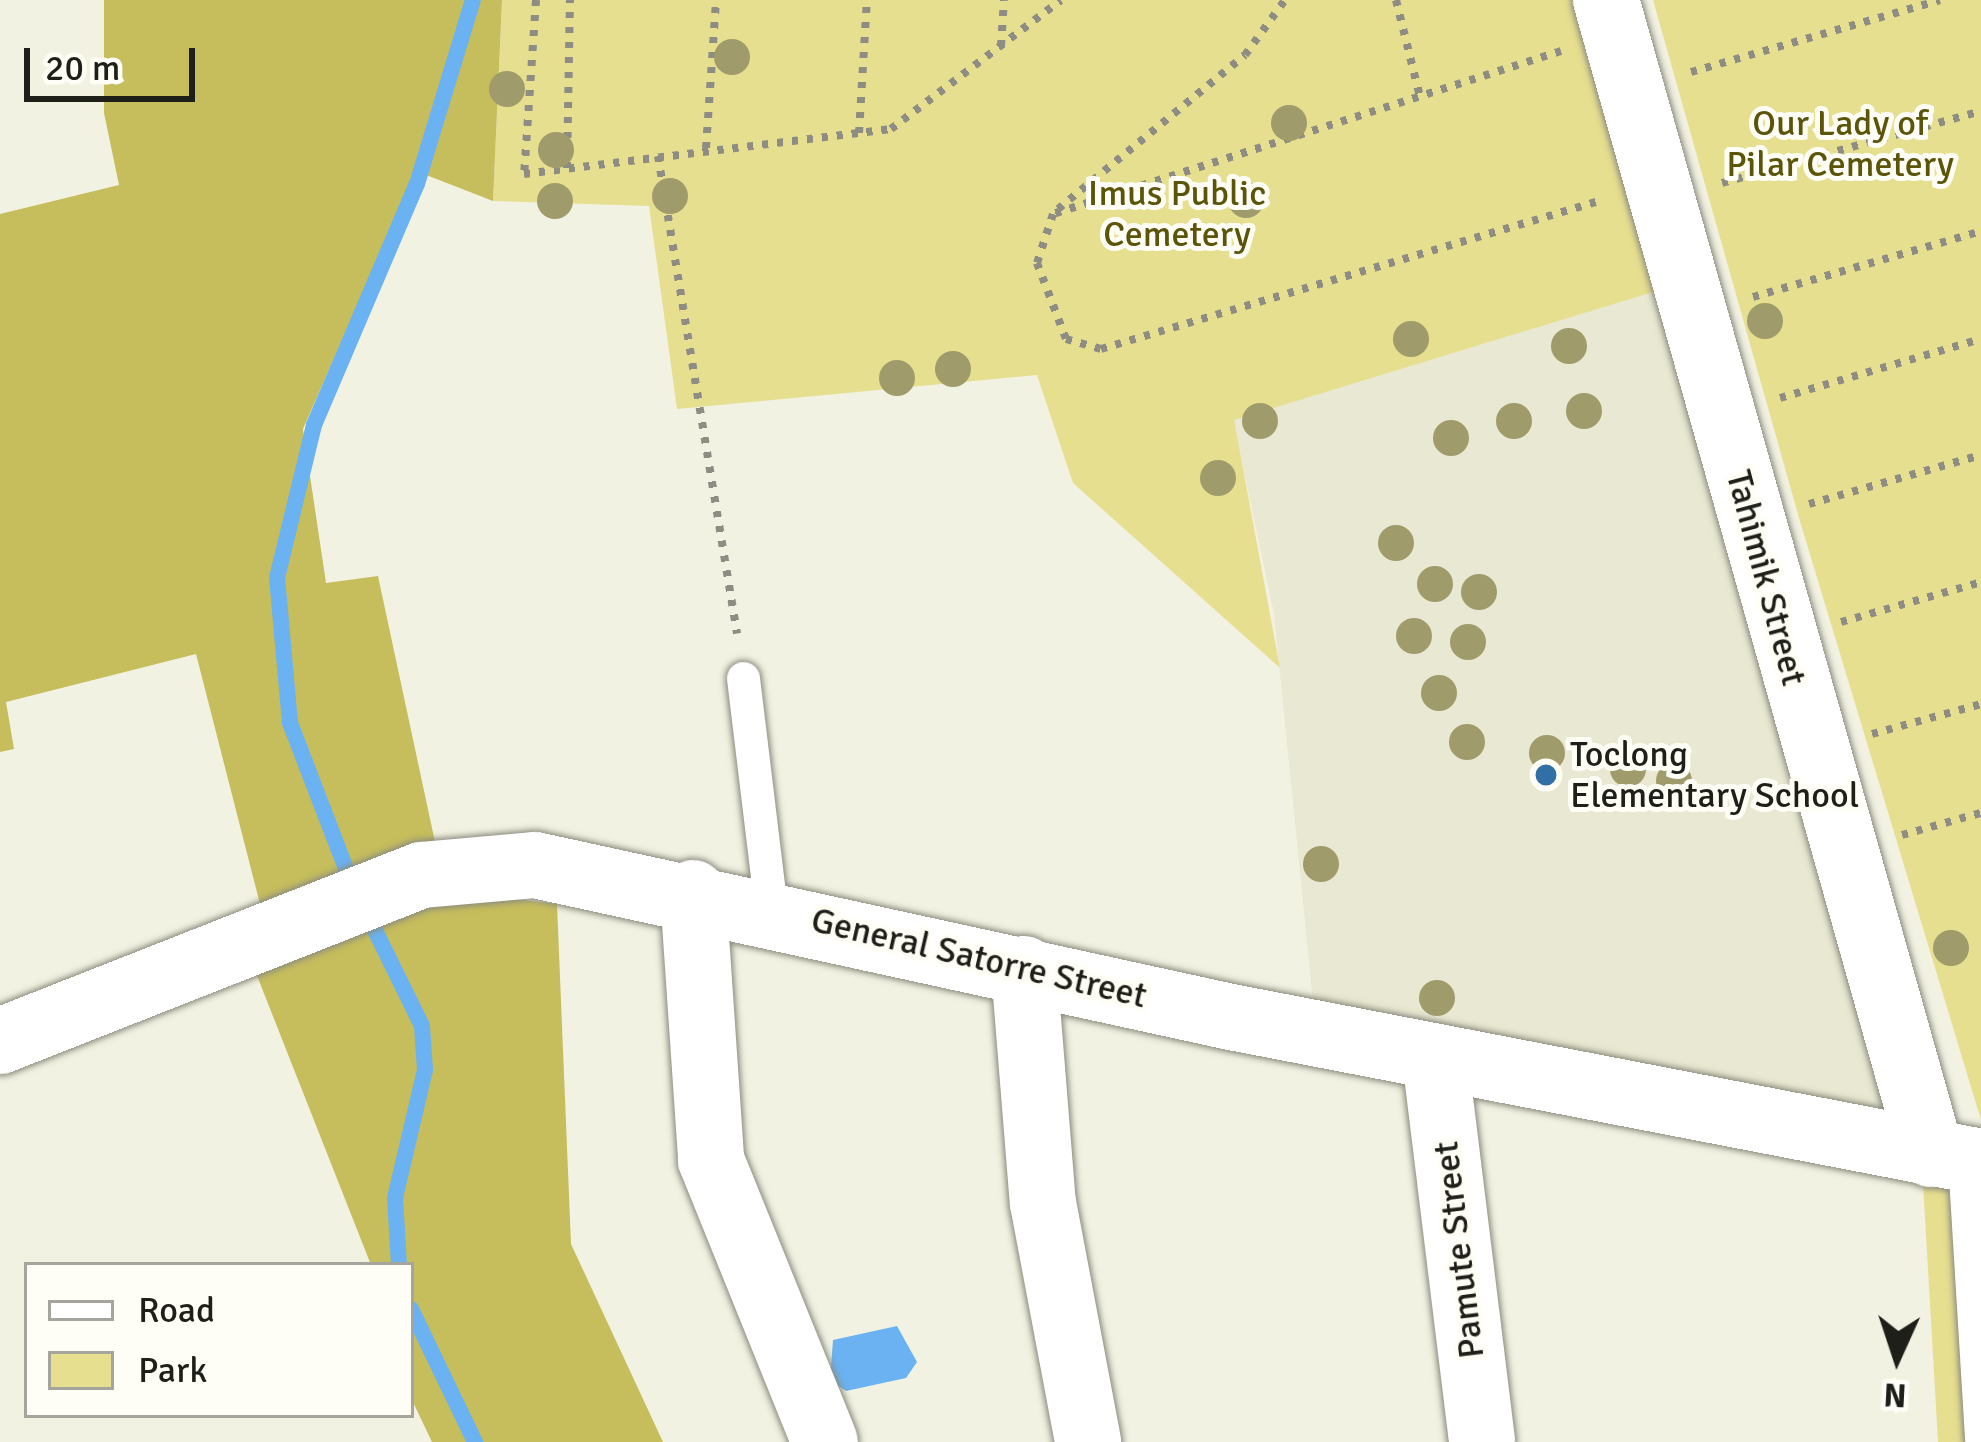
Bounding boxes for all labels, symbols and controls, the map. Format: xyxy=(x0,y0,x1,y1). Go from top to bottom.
scale bar xyxy=(30,24,201,98)
text: 20 m xyxy=(45,46,121,91)
park label: Our Lady of Pilar Cemetery xyxy=(1726,101,1954,186)
park label: Imus Public Cemetery xyxy=(1088,171,1266,256)
street label: Tahimik Street xyxy=(1717,466,1815,690)
place label: Toclong Elementary School xyxy=(1570,732,1859,817)
marker: Toclong Elementary School xyxy=(1533,762,1559,788)
street label: General Satorre Street xyxy=(807,898,1151,1018)
street label: Pamute Street xyxy=(1424,1139,1494,1361)
legend xyxy=(24,1262,414,1418)
text: Road xyxy=(138,1288,215,1333)
north arrow xyxy=(1837,1298,1957,1418)
text: Park xyxy=(138,1348,207,1393)
text: N xyxy=(1883,1373,1908,1416)

